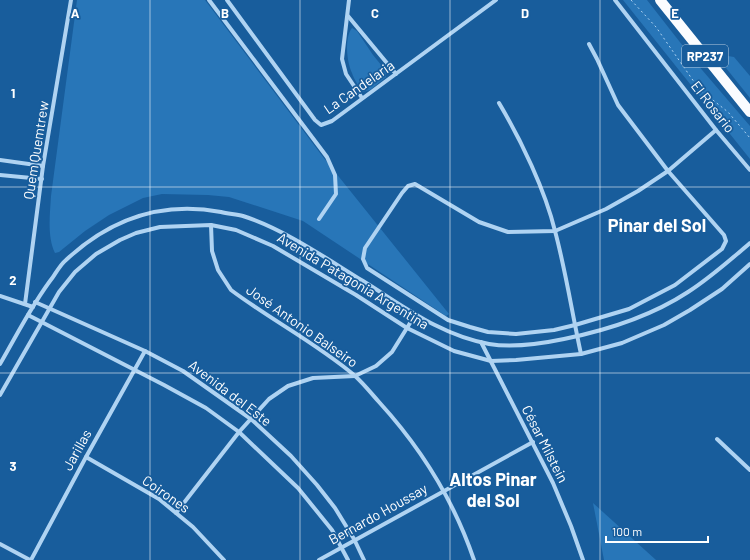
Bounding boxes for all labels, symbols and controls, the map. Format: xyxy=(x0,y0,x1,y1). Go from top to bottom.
text: A xyxy=(71,5,80,21)
text: B xyxy=(221,5,229,21)
text: C xyxy=(371,5,379,21)
text: D xyxy=(521,5,529,21)
text: E xyxy=(671,5,679,21)
road number: RP237 xyxy=(682,45,728,67)
street label: La Candelaria xyxy=(320,56,397,117)
street label: El Rosario xyxy=(688,77,739,136)
text: 1 xyxy=(11,85,15,101)
street label: Quem Quemtrew xyxy=(19,99,52,200)
district label: Pinar del Sol xyxy=(608,214,706,236)
street label: Avenida Patagonia Argentina xyxy=(274,229,432,333)
text: 2 xyxy=(9,272,17,288)
street label: José Antonio Balseiro xyxy=(243,281,361,370)
street label: Avenida del Este xyxy=(186,356,275,429)
street label: César Milstein xyxy=(519,402,572,485)
street label: Jarillas xyxy=(58,426,95,473)
text: 3 xyxy=(9,458,17,474)
district label: Altos Pinar del Sol xyxy=(449,468,537,511)
street label: Coirones xyxy=(139,471,193,516)
street label: Bernardo Houssay xyxy=(325,479,431,548)
scale bar xyxy=(606,518,708,544)
text: 100 m xyxy=(612,524,642,538)

